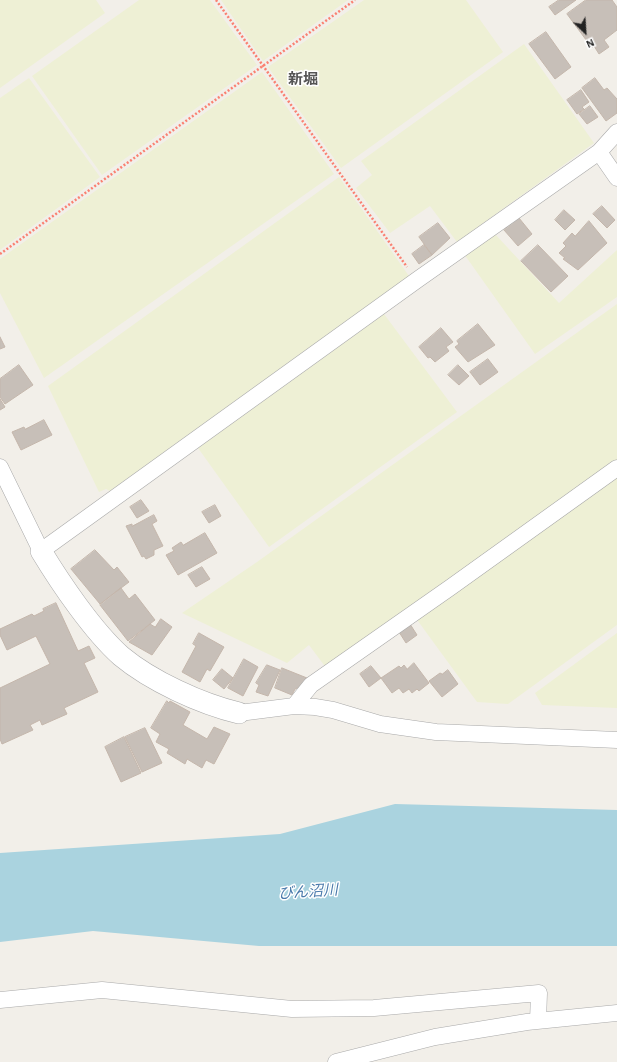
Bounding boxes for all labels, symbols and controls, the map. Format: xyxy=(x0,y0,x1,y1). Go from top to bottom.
north arrow xyxy=(565,12,605,52)
text: N xyxy=(584,37,596,50)
district label: 新堀 xyxy=(288,70,318,88)
water label: びん沼川 xyxy=(277,881,339,903)

